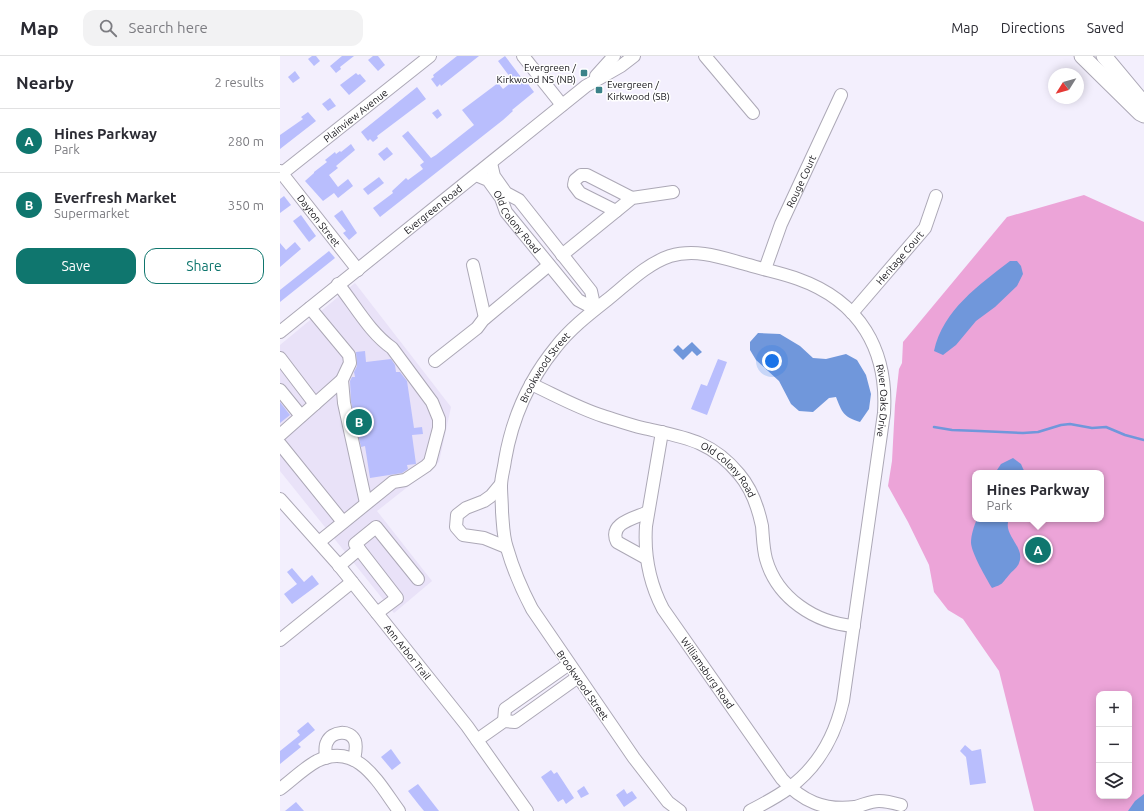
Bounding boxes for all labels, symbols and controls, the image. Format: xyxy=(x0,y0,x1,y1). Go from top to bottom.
search box xyxy=(83,10,363,46)
text: Map xyxy=(20,17,59,39)
icon: search xyxy=(97,17,119,39)
text: Search here xyxy=(129,19,208,36)
text: Map xyxy=(951,20,979,36)
text: Directions xyxy=(1001,20,1065,36)
text: Saved xyxy=(1087,20,1124,36)
place label: Evergreen / Kirkwood NS (NB) xyxy=(497,62,576,85)
marker: Evergreen / Kirkwood NS (NB) xyxy=(579,68,589,78)
north arrow xyxy=(1048,68,1084,104)
text: Nearby xyxy=(16,73,74,92)
text: 2 results xyxy=(214,75,264,89)
place label: Evergreen / Kirkwood (SB) xyxy=(607,79,670,102)
marker: Evergreen / Kirkwood (SB) xyxy=(594,85,604,95)
street label: Plainview Avenue xyxy=(321,87,390,144)
text: Hines Parkway xyxy=(54,125,157,142)
text: A xyxy=(24,134,34,148)
text: 280 m xyxy=(228,134,264,148)
text: Park xyxy=(54,142,80,156)
street label: Rouge Court xyxy=(784,153,818,209)
street label: Evergreen Road xyxy=(402,183,464,236)
street label: Old Colony Road xyxy=(491,188,542,256)
text: Everfresh Market xyxy=(54,189,177,206)
street label: Dayton Street xyxy=(295,193,342,249)
text: B xyxy=(25,198,33,212)
text: 350 m xyxy=(228,198,264,212)
text: Supermarket xyxy=(54,206,129,220)
street label: Heritage Court xyxy=(874,229,926,287)
button: Save xyxy=(16,248,136,284)
button: Share xyxy=(144,248,264,284)
street label: Brookwood Street xyxy=(518,330,572,404)
your location xyxy=(762,351,782,371)
street label: River Oaks Drive xyxy=(874,363,889,438)
pin: B xyxy=(346,407,372,437)
street label: Old Colony Road xyxy=(699,440,758,499)
popup xyxy=(972,470,1104,522)
text: Hines Parkway xyxy=(987,481,1089,498)
text: Park xyxy=(987,498,1012,512)
pin: A xyxy=(1025,535,1051,565)
street label: Ann Arbor Trail xyxy=(382,622,433,682)
street label: Williamsburg Road xyxy=(679,635,736,711)
street label: Brookwood Street xyxy=(554,648,611,722)
map controls xyxy=(1096,691,1132,799)
button: + xyxy=(1096,691,1132,727)
button: − xyxy=(1096,727,1132,763)
button: layers xyxy=(1096,763,1132,799)

